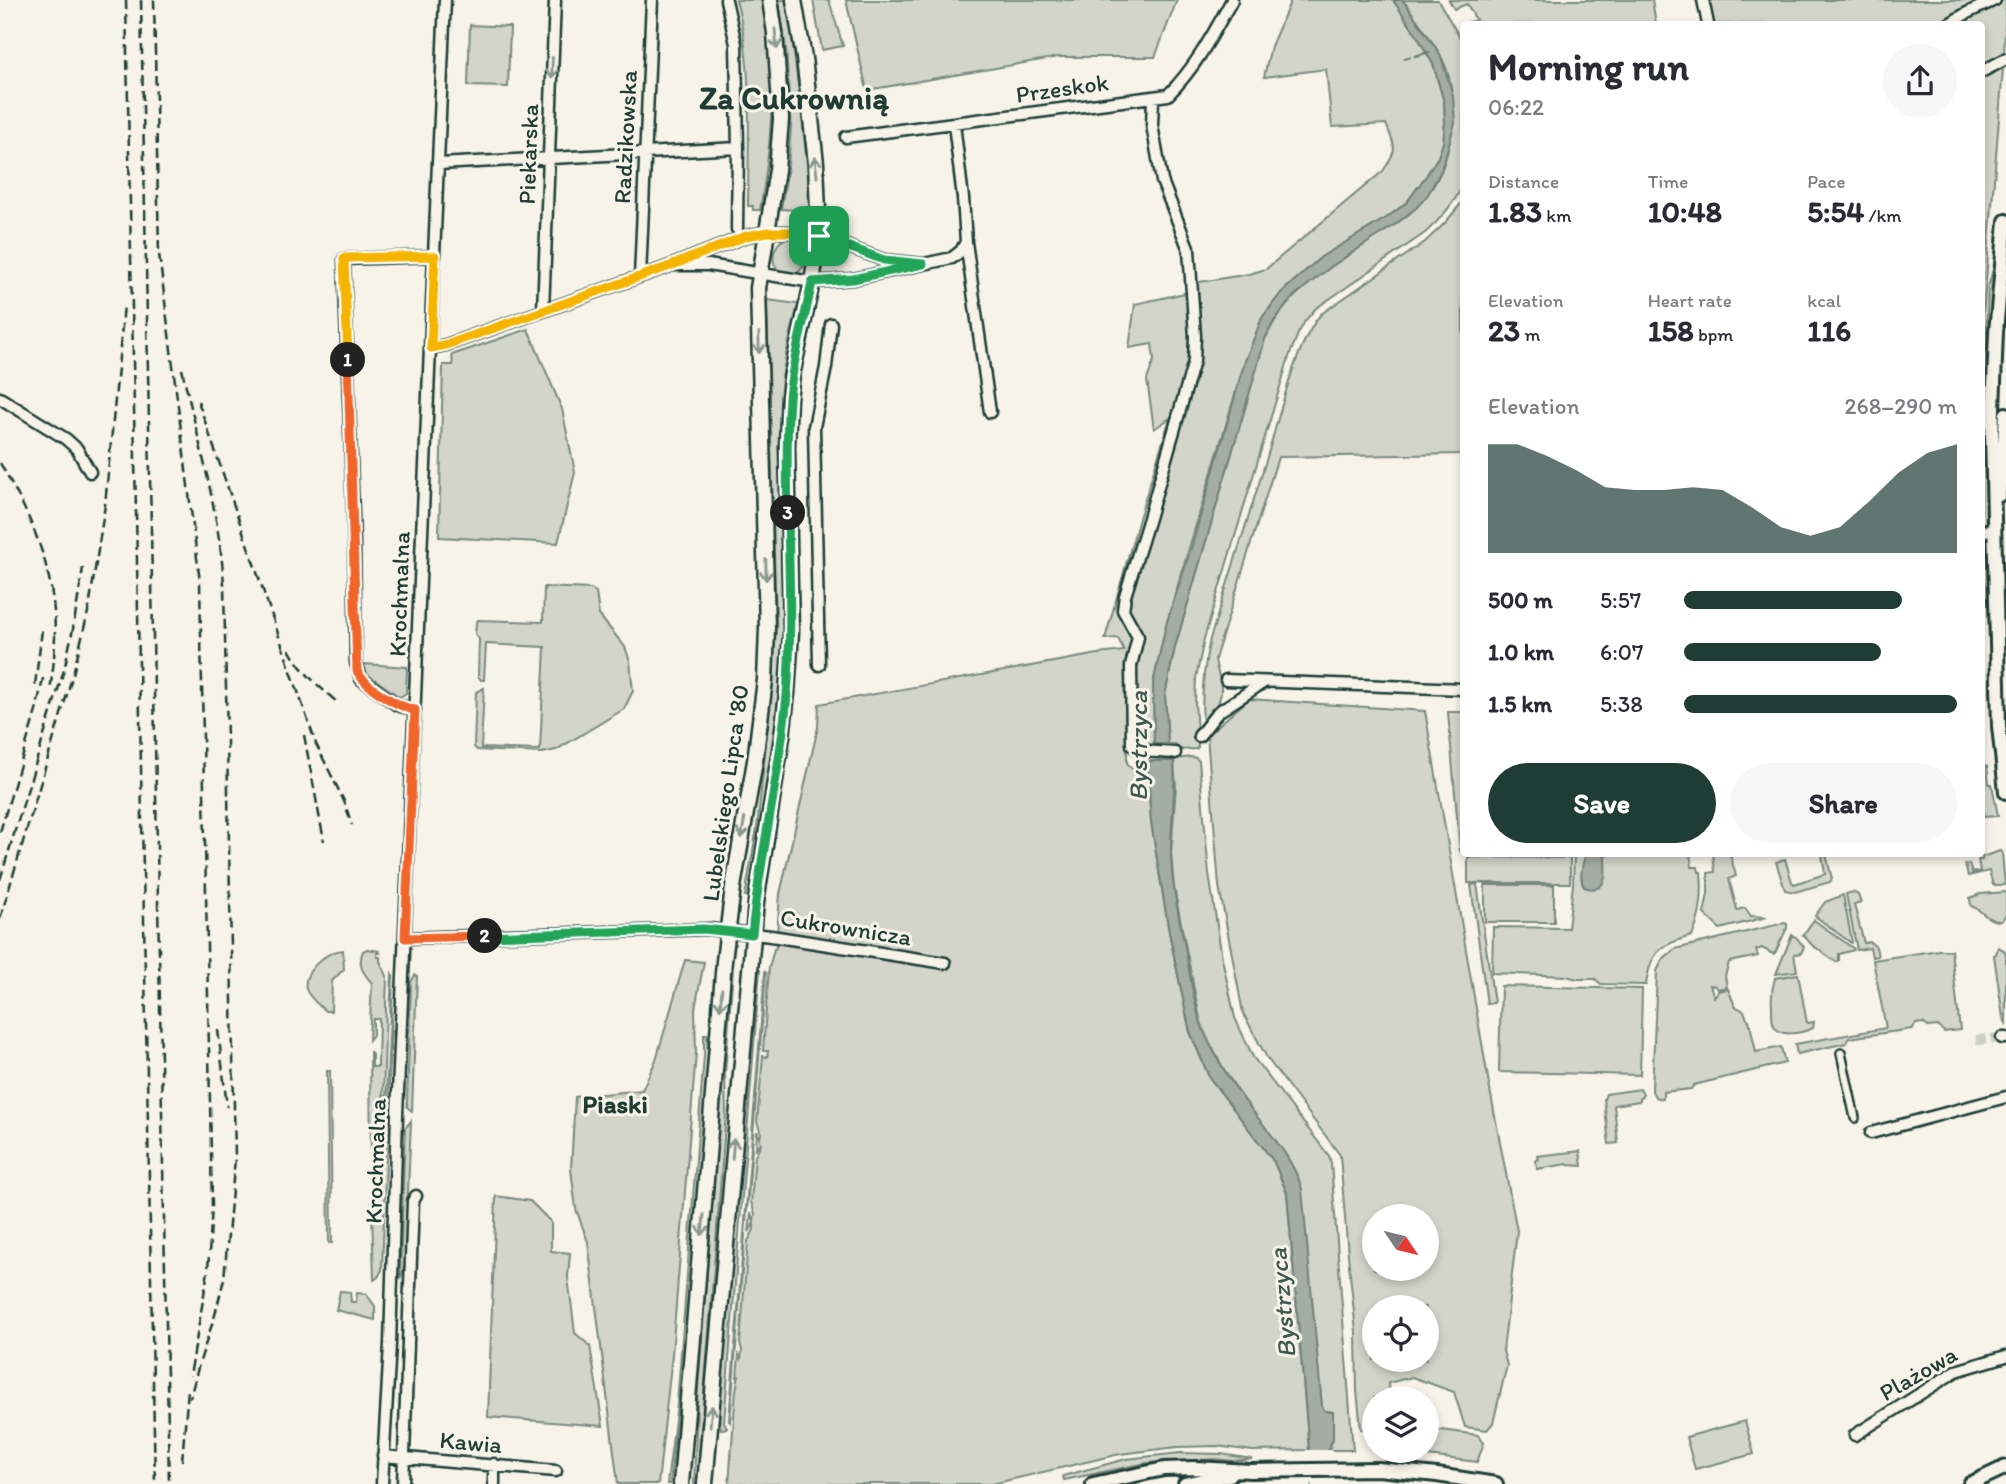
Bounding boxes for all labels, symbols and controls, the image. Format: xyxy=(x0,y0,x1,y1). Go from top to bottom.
one-way arrow xyxy=(770,28,783,50)
text: Morning run xyxy=(1488,44,1689,90)
button: share xyxy=(1883,44,1957,118)
one-way arrow xyxy=(546,56,559,79)
street label: Przeskok xyxy=(1014,67,1110,109)
street label: Radzikowska xyxy=(607,69,643,205)
district label: Za Cukrownią xyxy=(699,79,889,117)
text: 06:22 xyxy=(1488,93,1544,121)
street label: Piekarska xyxy=(512,103,544,205)
one-way arrow xyxy=(809,157,822,179)
text: Distance xyxy=(1488,170,1559,193)
text: Time xyxy=(1648,170,1688,193)
text: Pace xyxy=(1807,170,1845,193)
text: 1.83 xyxy=(1488,193,1542,230)
text: 10:48 xyxy=(1648,193,1722,230)
text: 5:54 xyxy=(1807,193,1864,230)
text: km xyxy=(1542,204,1572,227)
text: /km xyxy=(1864,204,1902,227)
pin xyxy=(789,206,849,266)
icon: arrive xyxy=(800,217,838,255)
text: Elevation xyxy=(1488,289,1564,312)
text: Heart rate xyxy=(1648,289,1732,312)
text: kcal xyxy=(1807,289,1841,312)
text: 23 xyxy=(1488,312,1520,349)
text: 158 xyxy=(1648,312,1694,349)
text: 116 xyxy=(1807,312,1851,349)
text: m xyxy=(1520,323,1540,346)
text: bpm xyxy=(1694,323,1733,346)
one-way arrow xyxy=(752,331,766,354)
pin: 1 xyxy=(330,342,366,378)
text: 1 xyxy=(343,348,352,371)
text: Elevation xyxy=(1488,392,1579,420)
text: 268–290 m xyxy=(1844,392,1957,420)
pin: 3 xyxy=(770,496,806,530)
text: 3 xyxy=(782,501,793,524)
street label: Krochmalna xyxy=(382,530,416,657)
one-way arrow xyxy=(759,558,773,581)
text: 500 m xyxy=(1488,586,1553,614)
text: 5:57 xyxy=(1600,586,1641,614)
text: 1.0 km xyxy=(1488,638,1554,666)
text: 6:07 xyxy=(1600,638,1643,666)
street label: Lubelskiego Lipca '80 xyxy=(695,683,755,903)
water label: Bystrzyca xyxy=(1122,690,1154,801)
text: 1.5 km xyxy=(1488,690,1552,718)
text: 5:38 xyxy=(1600,690,1643,718)
button: Save xyxy=(1488,763,1716,843)
button: Share xyxy=(1730,763,1957,843)
one-way arrow xyxy=(736,816,749,839)
street label: Cukrownicza xyxy=(778,902,914,952)
pin: 2 xyxy=(468,918,503,954)
text: 2 xyxy=(480,924,490,947)
one-way arrow xyxy=(714,987,727,1009)
district label: Piaski xyxy=(582,1088,648,1120)
street label: Krochmalna xyxy=(358,1097,392,1224)
one-way arrow xyxy=(727,1138,740,1161)
north arrow xyxy=(1362,1204,1438,1281)
map controls xyxy=(1362,1204,1439,1463)
one-way arrow xyxy=(696,1214,709,1236)
water label: Bystrzyca xyxy=(1261,1246,1303,1359)
button: locate xyxy=(1362,1295,1439,1372)
street label: Plażowa xyxy=(1874,1339,1963,1407)
button: layers xyxy=(1362,1386,1439,1463)
one-way arrow xyxy=(705,1405,718,1428)
street label: Kawia xyxy=(438,1425,504,1459)

